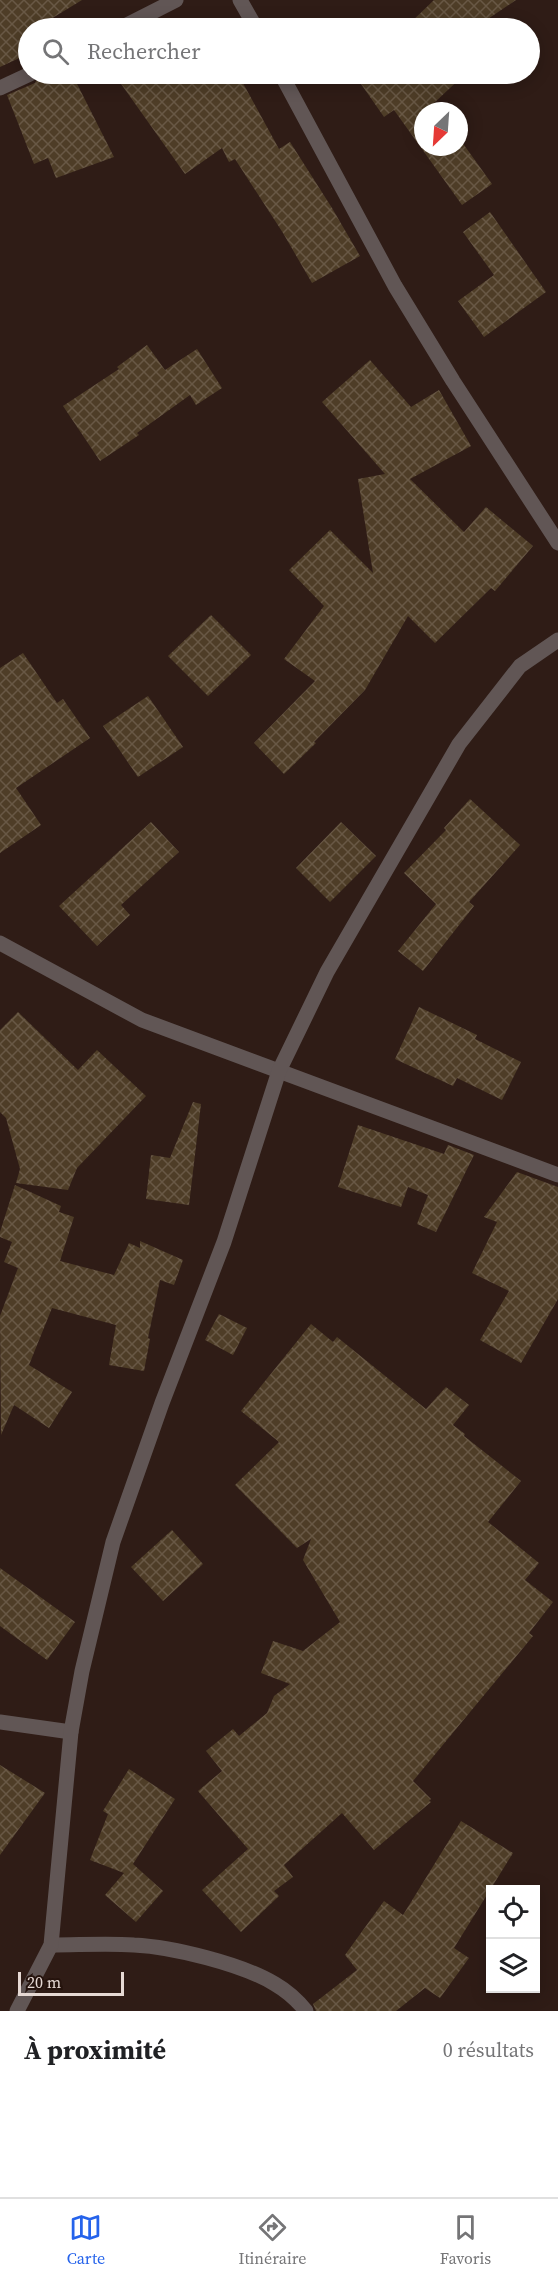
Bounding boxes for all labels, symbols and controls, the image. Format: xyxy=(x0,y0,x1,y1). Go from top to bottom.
search box xyxy=(18,18,540,84)
icon: search xyxy=(39,35,72,68)
text: Rechercher xyxy=(87,36,201,66)
north arrow xyxy=(414,102,468,156)
map controls xyxy=(486,1885,540,1993)
button: locate xyxy=(486,1885,540,1939)
button: layers xyxy=(486,1939,540,1993)
scale bar xyxy=(18,1969,124,1996)
text: 20 m xyxy=(27,1971,61,1993)
text: À proximité xyxy=(24,2032,166,2068)
text: 0 résultats xyxy=(443,2036,534,2064)
tab: Carte xyxy=(67,2211,105,2269)
tab: Itinéraire xyxy=(239,2211,306,2269)
tab: Favoris xyxy=(440,2211,491,2269)

